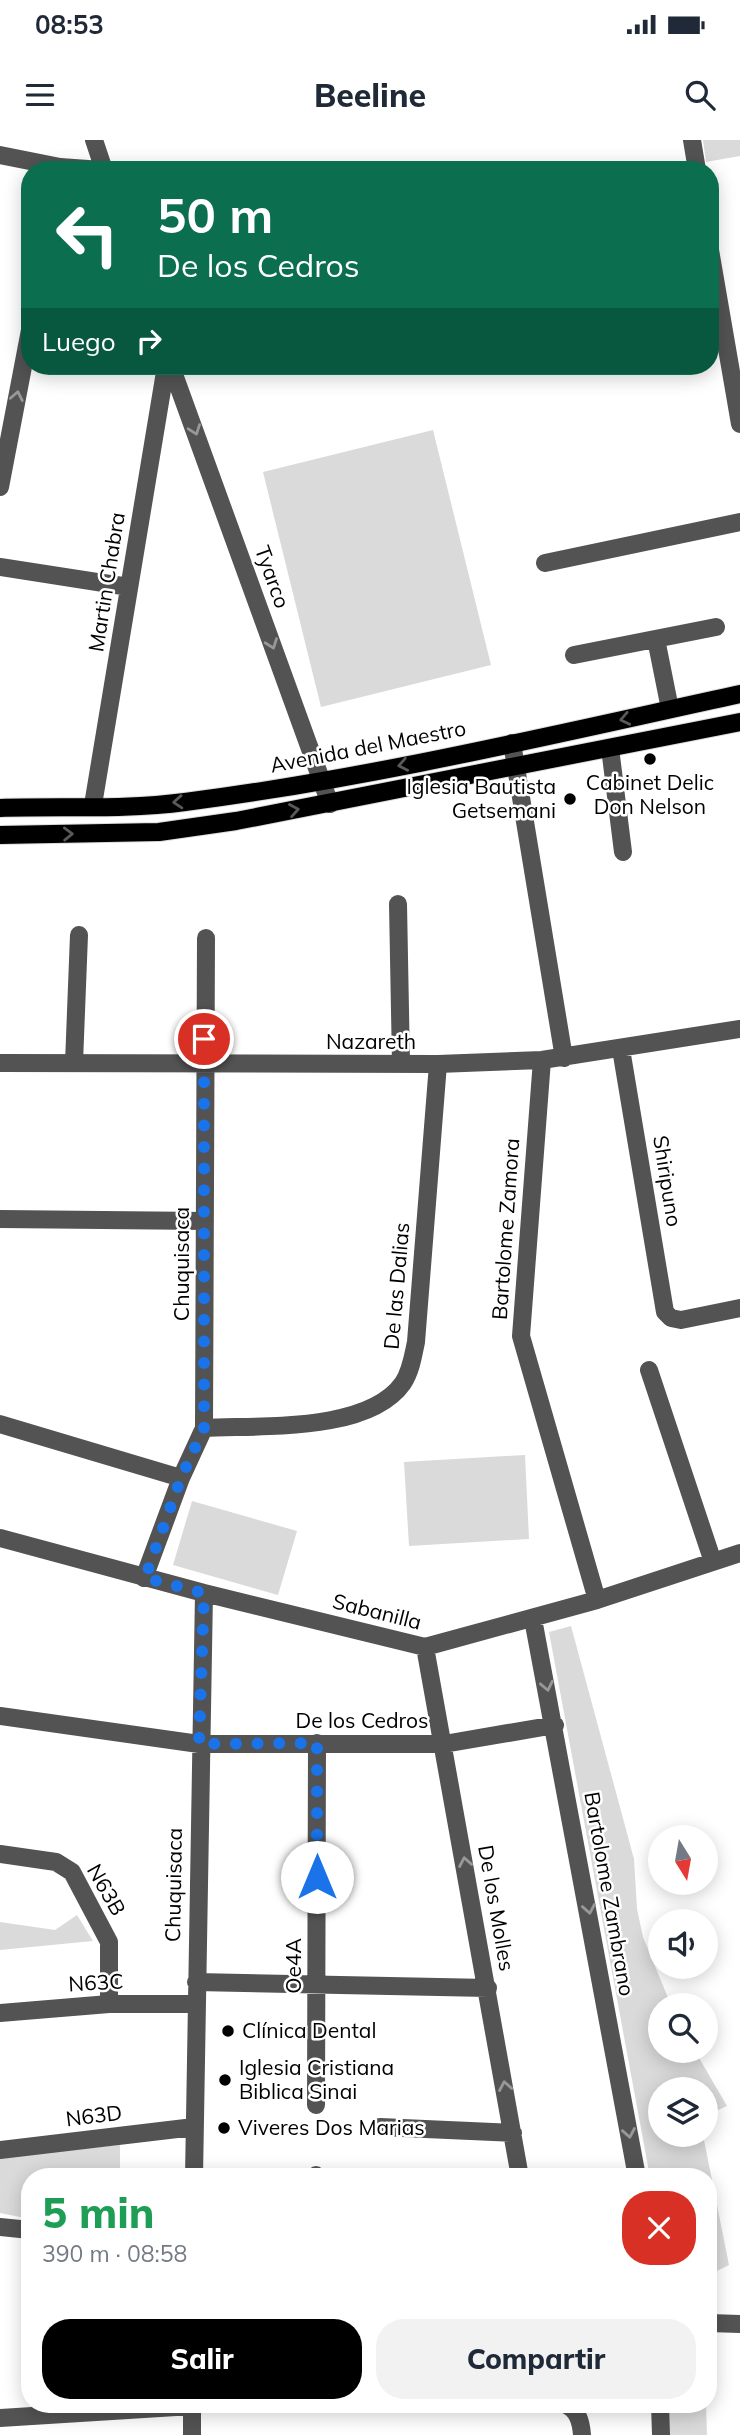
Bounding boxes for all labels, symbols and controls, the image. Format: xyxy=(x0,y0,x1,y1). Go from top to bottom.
text: 08:53 xyxy=(35,8,104,41)
text: Beeline xyxy=(314,75,426,115)
icon: menu xyxy=(21,76,59,114)
icon: search xyxy=(681,76,719,114)
text: 50 m xyxy=(157,184,273,245)
icon: left xyxy=(42,189,133,280)
text: De los Cedros xyxy=(157,245,360,285)
icon: right xyxy=(130,322,168,360)
text: Luego xyxy=(42,325,116,358)
one-way arrow xyxy=(9,390,24,402)
one-way arrow xyxy=(186,423,200,435)
street label: Martin Chabra xyxy=(82,510,130,653)
street label: Tyarco xyxy=(250,542,296,611)
one-way arrow xyxy=(264,637,278,649)
one-way arrow xyxy=(620,711,632,725)
street label: Avenida del Maestro xyxy=(268,714,468,778)
marker: Cabinet Delic Don Nelson xyxy=(642,751,658,767)
one-way arrow xyxy=(397,756,409,771)
place label: Cabinet Delic Don Nelson xyxy=(586,769,714,819)
place label: Iglesia Bautista Getsemani xyxy=(406,773,556,823)
marker: Iglesia Bautista Getsemani xyxy=(562,791,578,807)
one-way arrow xyxy=(173,794,184,809)
one-way arrow xyxy=(288,803,300,818)
one-way arrow xyxy=(63,826,74,841)
pin xyxy=(174,1009,234,1069)
icon: arrive xyxy=(185,1020,223,1058)
street label: Nazareth xyxy=(326,1028,416,1054)
street label: Shiripuno xyxy=(648,1133,688,1228)
street label: Bartolome Zamora xyxy=(486,1137,524,1321)
street label: Chuquisaca xyxy=(168,1207,194,1321)
street label: De las Dalias xyxy=(378,1221,415,1350)
street label: Sabanilla xyxy=(330,1587,424,1635)
one-way arrow xyxy=(539,1680,554,1692)
street label: De los Cedros xyxy=(295,1707,429,1733)
street label: Bartolome Zambrano xyxy=(579,1790,641,1998)
north arrow xyxy=(648,1825,718,1895)
map controls xyxy=(648,1825,718,2147)
street label: Chuquisaca xyxy=(159,1828,187,1942)
position arrow xyxy=(280,1840,354,1914)
street label: De los Molles xyxy=(473,1843,521,1973)
one-way arrow xyxy=(458,1856,473,1867)
street label: N63B xyxy=(82,1859,132,1920)
one-way arrow xyxy=(580,1903,595,1915)
button: sound xyxy=(648,1909,718,1979)
street label: Oe4A xyxy=(280,1938,306,1994)
street label: N63C xyxy=(68,1968,124,1996)
button: search xyxy=(648,1993,718,2063)
place label: Clínica Dental xyxy=(242,2017,376,2043)
marker: Clínica Dental xyxy=(220,2023,236,2039)
place label: Iglesia Cristiana Biblica Sinai xyxy=(239,2054,394,2104)
marker: Iglesia Cristiana Biblica Sinai xyxy=(217,2072,233,2088)
button: layers xyxy=(648,2077,718,2147)
one-way arrow xyxy=(498,2080,513,2091)
street label: N63D xyxy=(64,2099,124,2131)
place label: Viveres Dos Marias xyxy=(238,2114,425,2140)
marker: Viveres Dos Marias xyxy=(216,2120,232,2136)
one-way arrow xyxy=(621,2127,636,2139)
text: 5 min xyxy=(42,2186,155,2239)
button: close xyxy=(622,2191,696,2265)
text: 390 m · 08:58 xyxy=(42,2239,187,2268)
button: Salir xyxy=(42,2319,362,2399)
button: Compartir xyxy=(376,2319,696,2399)

